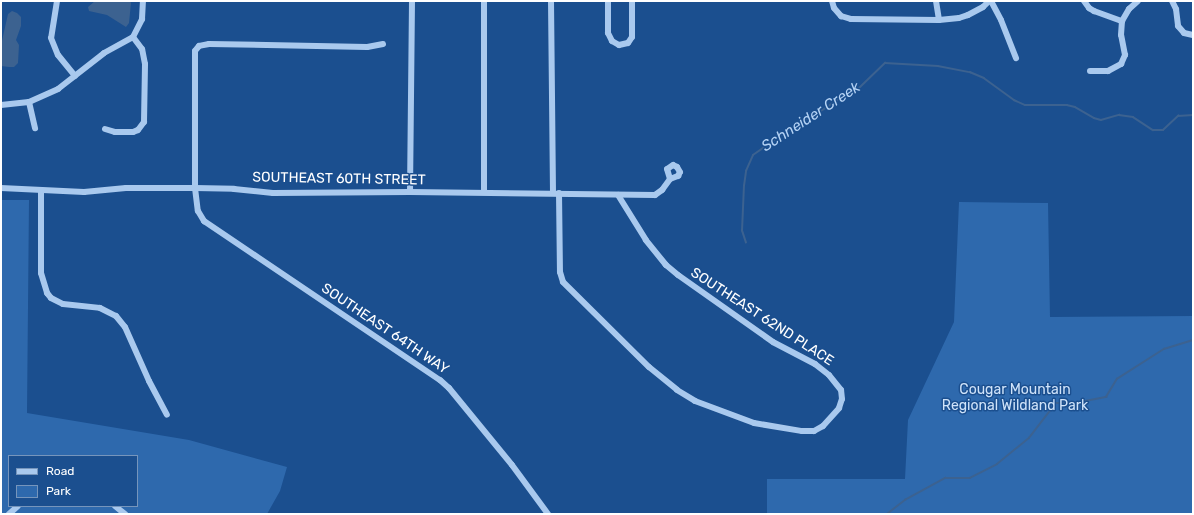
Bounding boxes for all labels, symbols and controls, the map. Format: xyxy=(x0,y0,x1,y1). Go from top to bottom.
water label: Schneider Creek xyxy=(758,78,864,156)
street label: SOUTHEAST 60TH STREET xyxy=(252,169,426,189)
street label: SOUTHEAST 62ND PLACE xyxy=(687,264,837,370)
street label: SOUTHEAST 64TH WAY xyxy=(318,280,452,378)
park label: Cougar Mountain Regional Wildland Park xyxy=(942,382,1088,414)
legend xyxy=(8,455,138,507)
text: Road xyxy=(46,464,74,478)
text: Park xyxy=(46,484,71,498)

